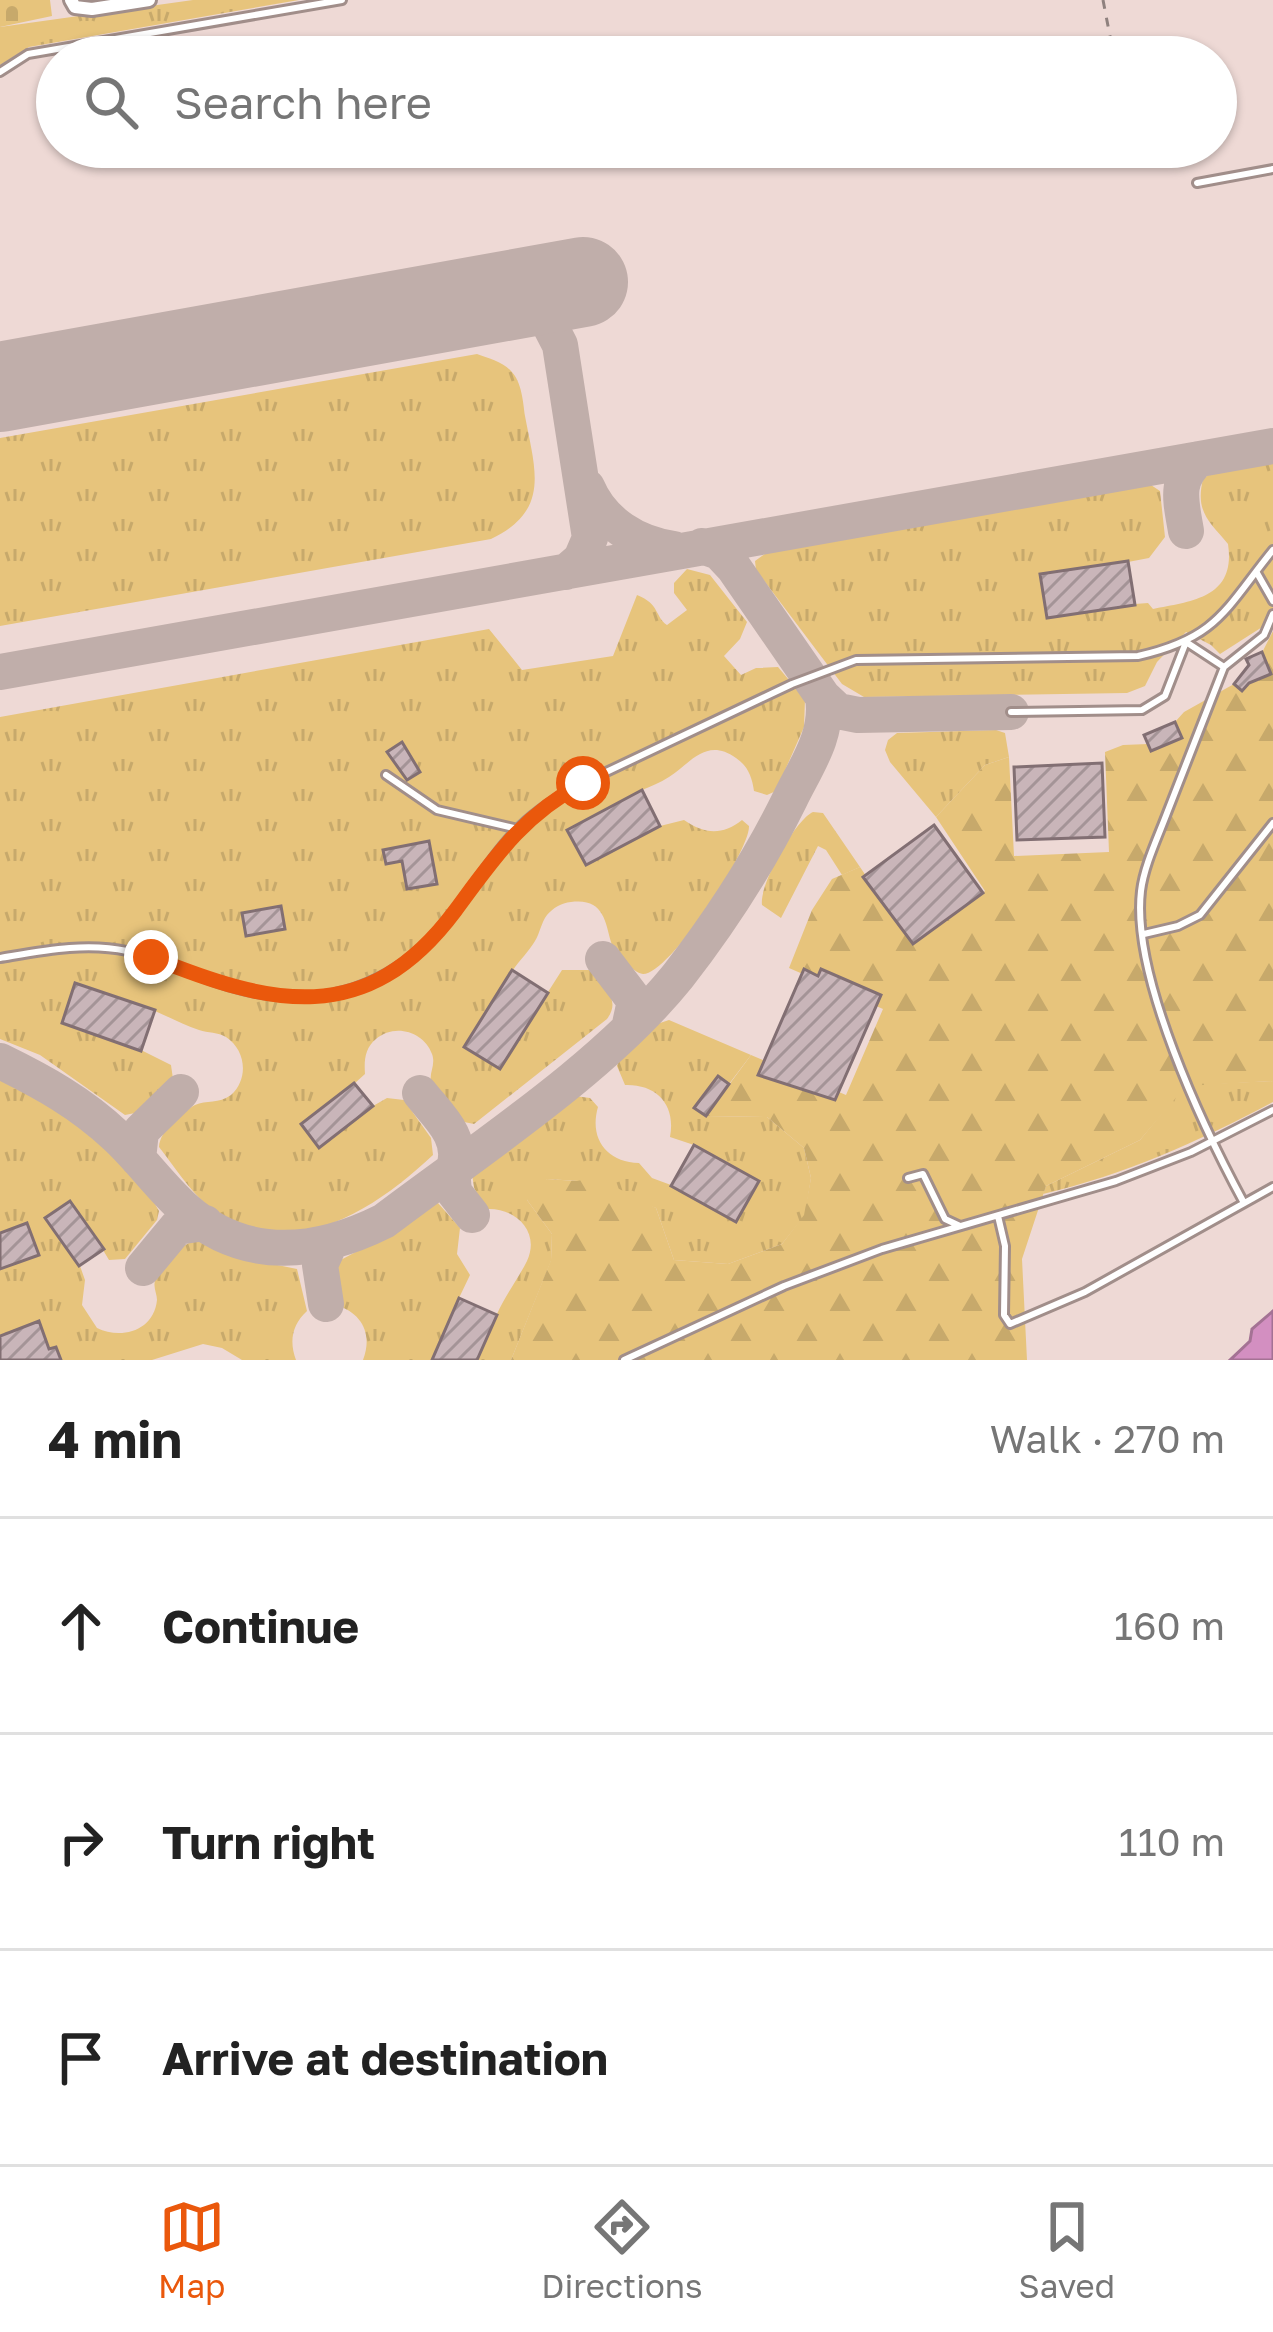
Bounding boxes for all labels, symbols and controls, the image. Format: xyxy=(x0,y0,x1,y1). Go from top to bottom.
search box xyxy=(36,36,1237,168)
icon: search xyxy=(78,69,144,135)
text: Search here xyxy=(174,75,432,129)
route start xyxy=(556,756,610,810)
route end xyxy=(124,930,178,984)
text: 4 min xyxy=(48,1408,182,1469)
text: Walk · 270 m xyxy=(990,1415,1225,1462)
icon: ahead xyxy=(48,1593,114,1659)
text: Continue xyxy=(162,1599,359,1653)
text: 160 m xyxy=(1114,1602,1225,1649)
icon: right xyxy=(48,1809,114,1875)
text: Turn right xyxy=(162,1815,375,1869)
text: 110 m xyxy=(1119,1818,1225,1865)
icon: arrive xyxy=(48,2025,114,2091)
text: Arrive at destination xyxy=(162,2031,608,2085)
tab: Map xyxy=(158,2194,225,2305)
tab: Directions xyxy=(541,2194,703,2305)
tab: Saved xyxy=(1019,2194,1115,2305)

